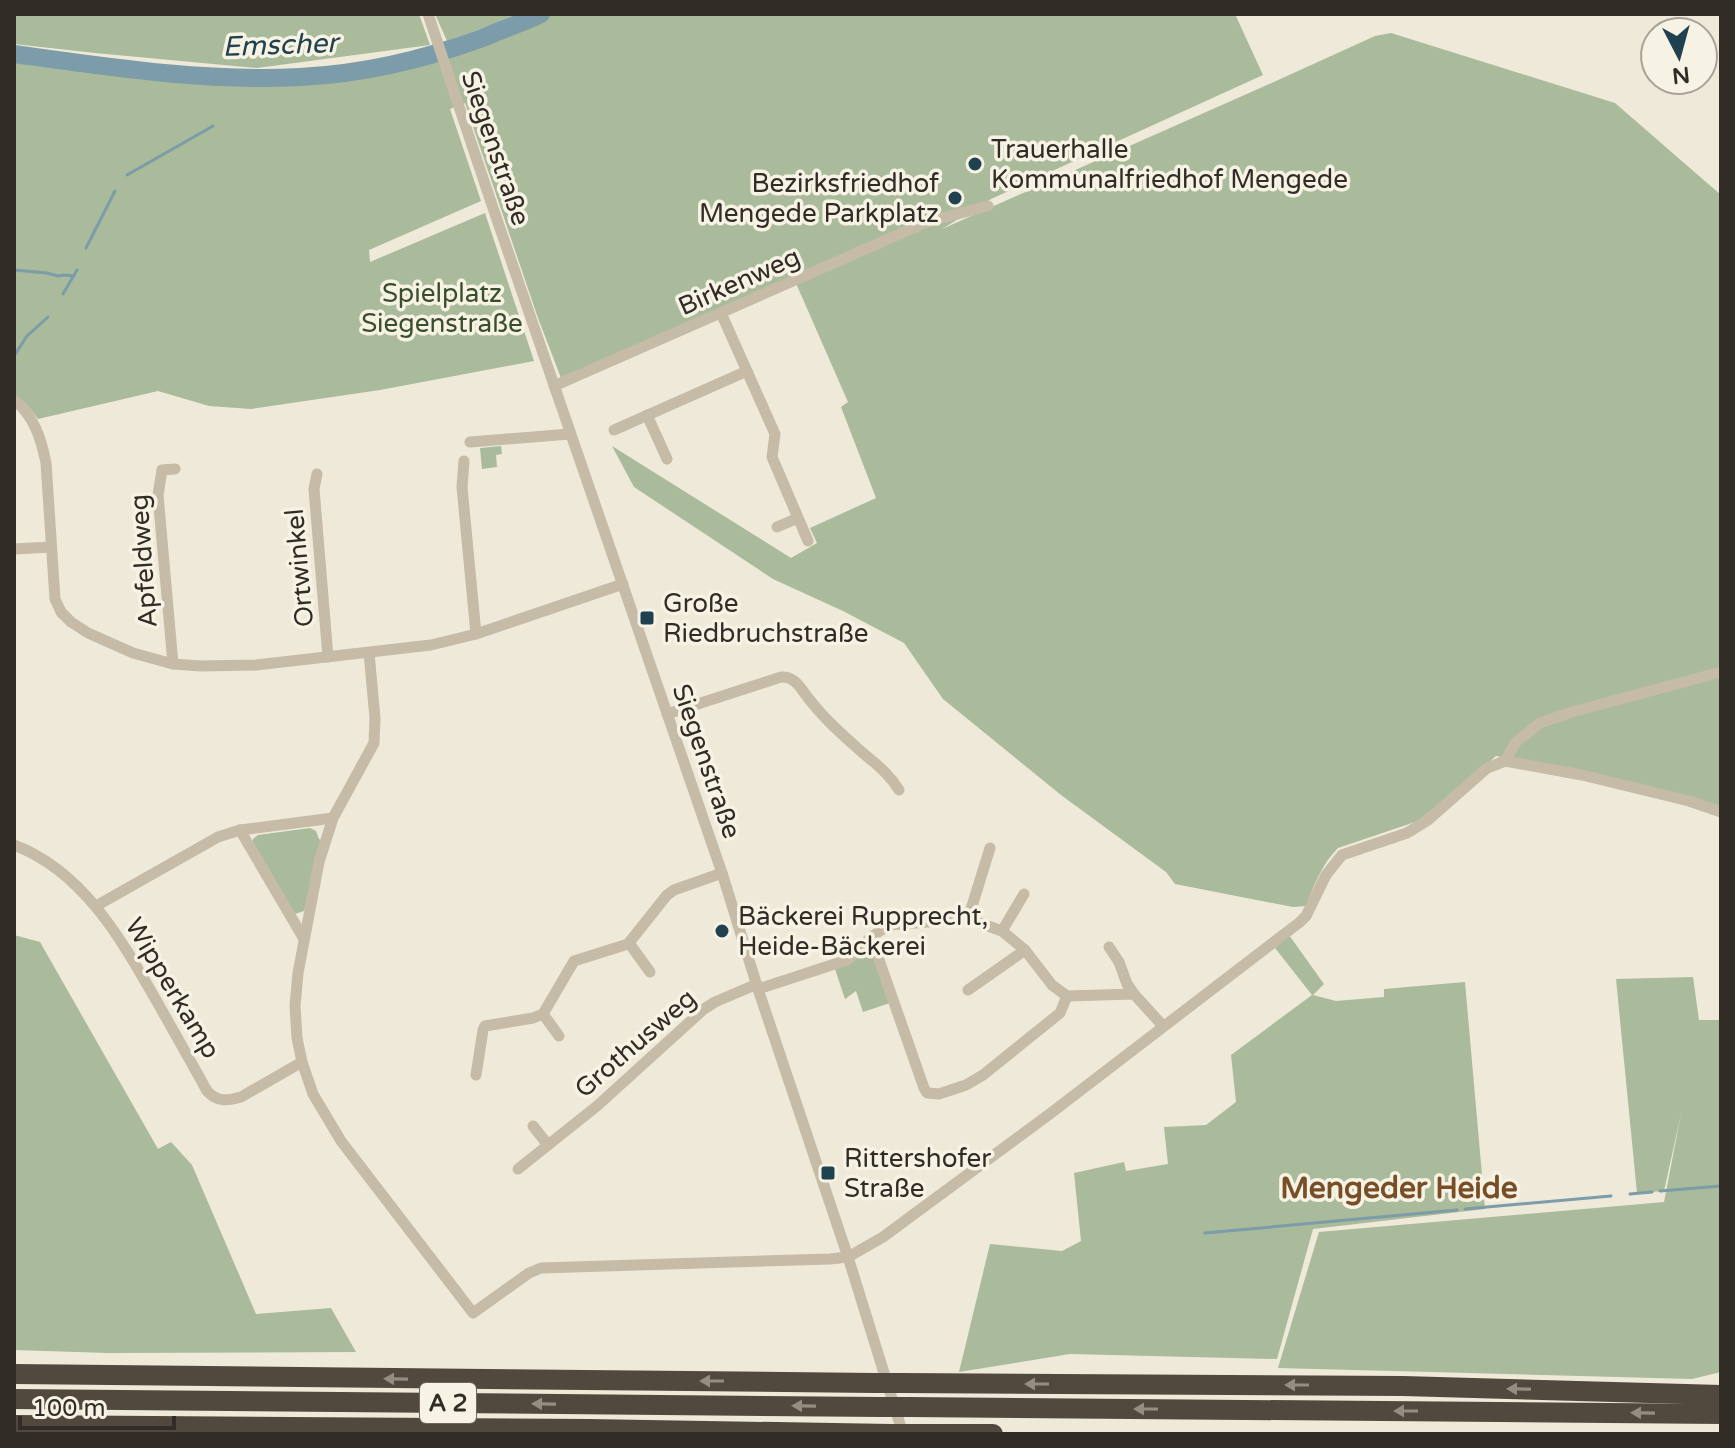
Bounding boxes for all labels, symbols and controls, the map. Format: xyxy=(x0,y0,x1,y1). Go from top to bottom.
north arrow xyxy=(1639,16,1719,96)
water label: Emscher xyxy=(222,26,342,64)
text: N xyxy=(1671,61,1691,89)
street label: Siegenstraße xyxy=(455,67,536,229)
place label: Trauerhalle Kommunalfriedhof Mengede xyxy=(991,134,1348,195)
marker: Trauerhalle Kommunalfriedhof Mengede xyxy=(966,155,984,173)
place label: Bezirksfriedhof Mengede Parkplatz xyxy=(699,168,939,229)
marker: Bezirksfriedhof Mengede Parkplatz xyxy=(946,189,964,207)
street label: Birkenweg xyxy=(674,241,805,322)
park label: Spielplatz Siegenstraße xyxy=(361,278,523,339)
street label: Apfeldweg xyxy=(123,493,164,629)
street label: Ortwinkel xyxy=(279,507,320,628)
place label: Große Riedbruchstraße xyxy=(663,588,868,649)
marker: Große Riedbruchstraße xyxy=(638,609,656,627)
street label: Siegenstraße xyxy=(666,680,747,842)
place label: Bäckerei Rupprecht, Heide-Bäckerei xyxy=(738,901,988,962)
street label: Wipperkamp xyxy=(118,912,227,1064)
marker: Bäckerei Rupprecht, Heide-Bäckerei xyxy=(713,922,731,940)
street label: Grothusweg xyxy=(568,982,702,1104)
place label: Rittershofer Straße xyxy=(844,1143,991,1204)
marker: Rittershofer Straße xyxy=(819,1164,837,1182)
district label: Mengeder Heide xyxy=(1280,1170,1518,1207)
one-way arrow xyxy=(383,1372,408,1385)
one-way arrow xyxy=(699,1375,724,1387)
one-way arrow xyxy=(1024,1378,1049,1390)
one-way arrow xyxy=(1284,1379,1309,1392)
scale bar xyxy=(20,1380,174,1430)
one-way arrow xyxy=(1506,1382,1531,1395)
road number: A 2 xyxy=(420,1383,476,1423)
text: 100 m xyxy=(32,1394,106,1423)
one-way arrow xyxy=(531,1398,556,1410)
one-way arrow xyxy=(791,1400,816,1412)
one-way arrow xyxy=(1133,1402,1158,1415)
one-way arrow xyxy=(1393,1405,1418,1417)
one-way arrow xyxy=(1630,1407,1655,1419)

